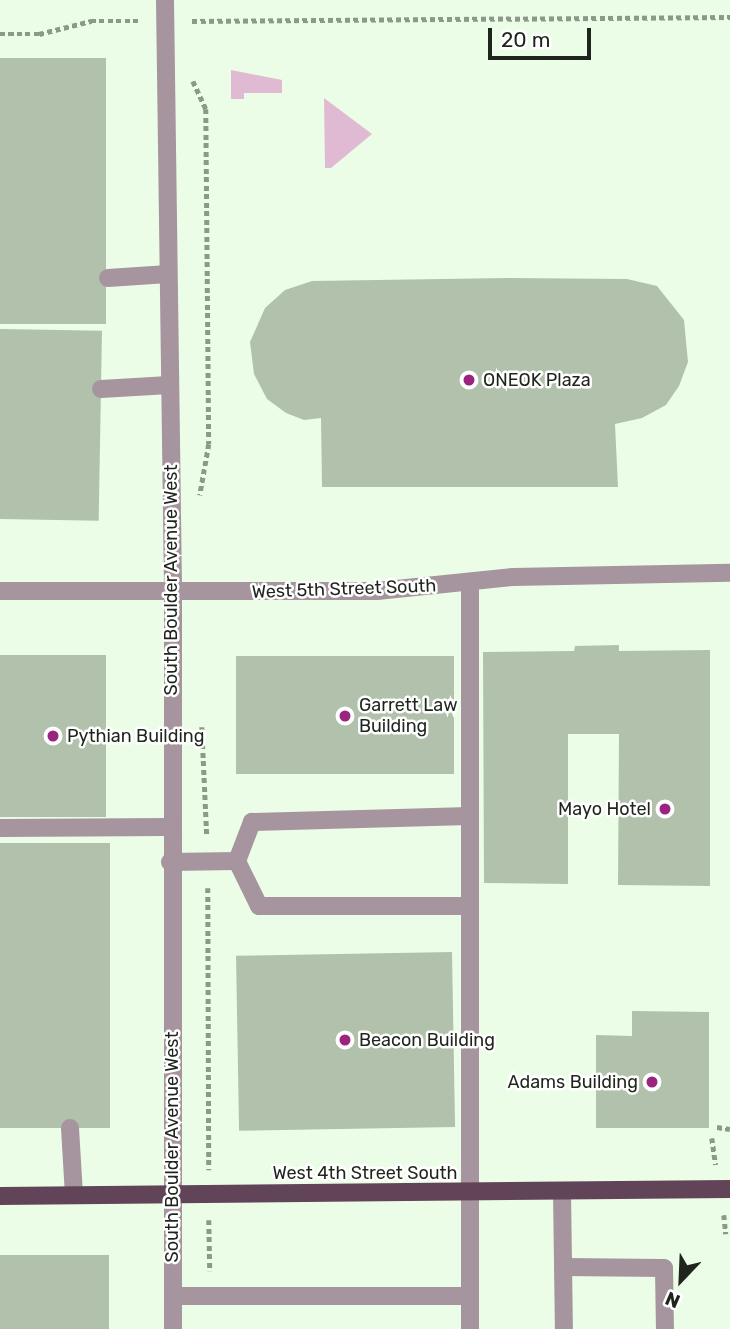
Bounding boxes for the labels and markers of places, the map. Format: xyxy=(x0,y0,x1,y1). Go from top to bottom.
place label: ONEOK Plaza xyxy=(483,369,591,391)
marker: ONEOK Plaza xyxy=(461,372,477,388)
place label: Garrett Law Building xyxy=(359,695,458,738)
marker: Garrett Law Building xyxy=(337,708,353,724)
place label: Pythian Building xyxy=(67,725,204,747)
marker: Pythian Building xyxy=(45,728,61,744)
place label: Mayo Hotel xyxy=(558,798,651,820)
marker: Mayo Hotel xyxy=(657,801,673,817)
place label: Beacon Building xyxy=(359,1029,495,1051)
marker: Beacon Building xyxy=(337,1032,353,1048)
place label: Adams Building xyxy=(508,1071,638,1093)
marker: Adams Building xyxy=(644,1074,660,1090)

